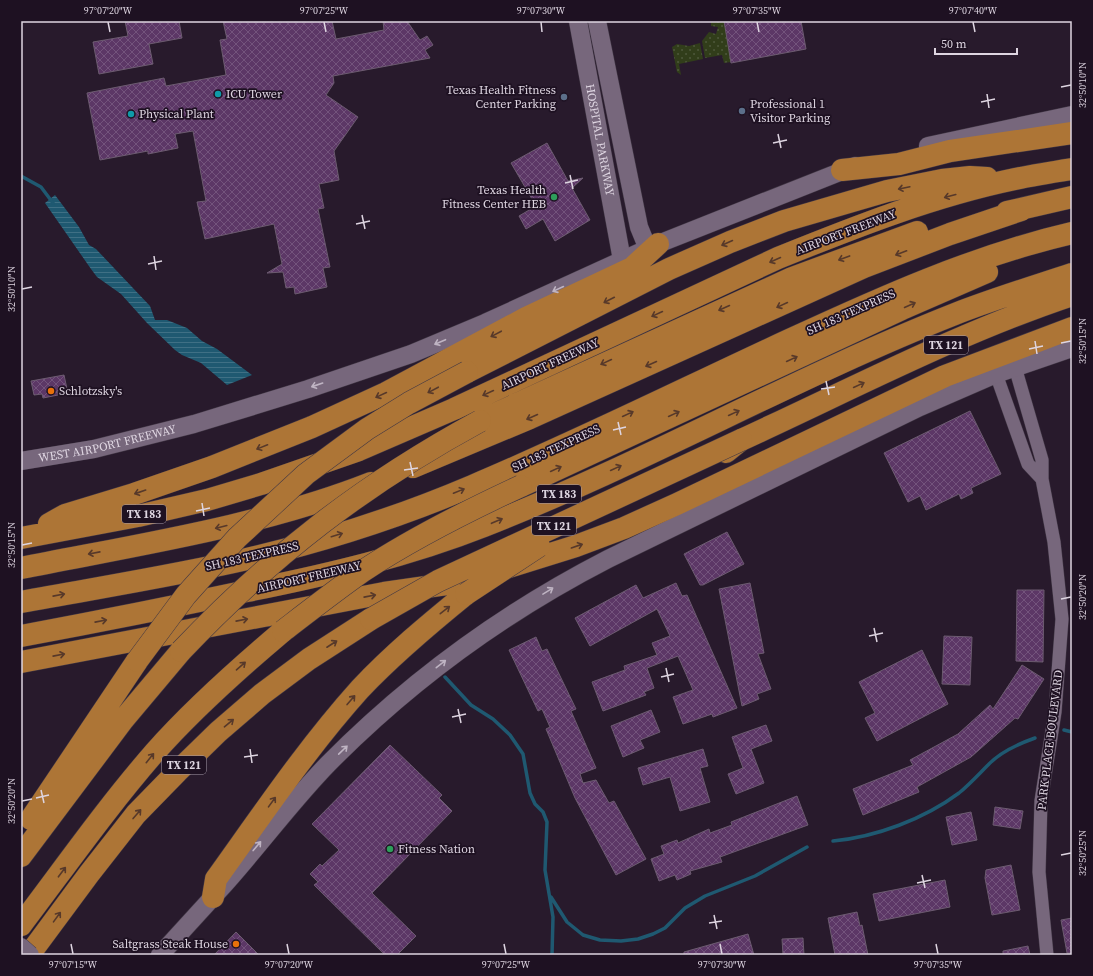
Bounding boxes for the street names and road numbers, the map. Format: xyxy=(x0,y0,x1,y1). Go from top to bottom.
street label: HOSPITAL PARKWAY xyxy=(582,83,618,198)
street label: AIRPORT FREEWAY xyxy=(794,205,899,259)
street label: SH 183 TEXPRESS xyxy=(804,285,898,339)
street label: AIRPORT FREEWAY xyxy=(498,334,602,394)
road number: TX 121 xyxy=(924,336,968,354)
street label: WEST AIRPORT FREEWAY xyxy=(37,421,178,466)
street label: SH 183 TEXPRESS xyxy=(509,421,603,475)
road number: TX 183 xyxy=(537,485,581,503)
road number: TX 183 xyxy=(122,505,166,523)
road number: TX 121 xyxy=(532,517,576,535)
street label: SH 183 TEXPRESS xyxy=(204,537,300,575)
street label: AIRPORT FREEWAY xyxy=(255,557,363,597)
street label: PARK PLACE BOULEVARD xyxy=(1033,669,1067,811)
road number: TX 121 xyxy=(162,756,206,774)

